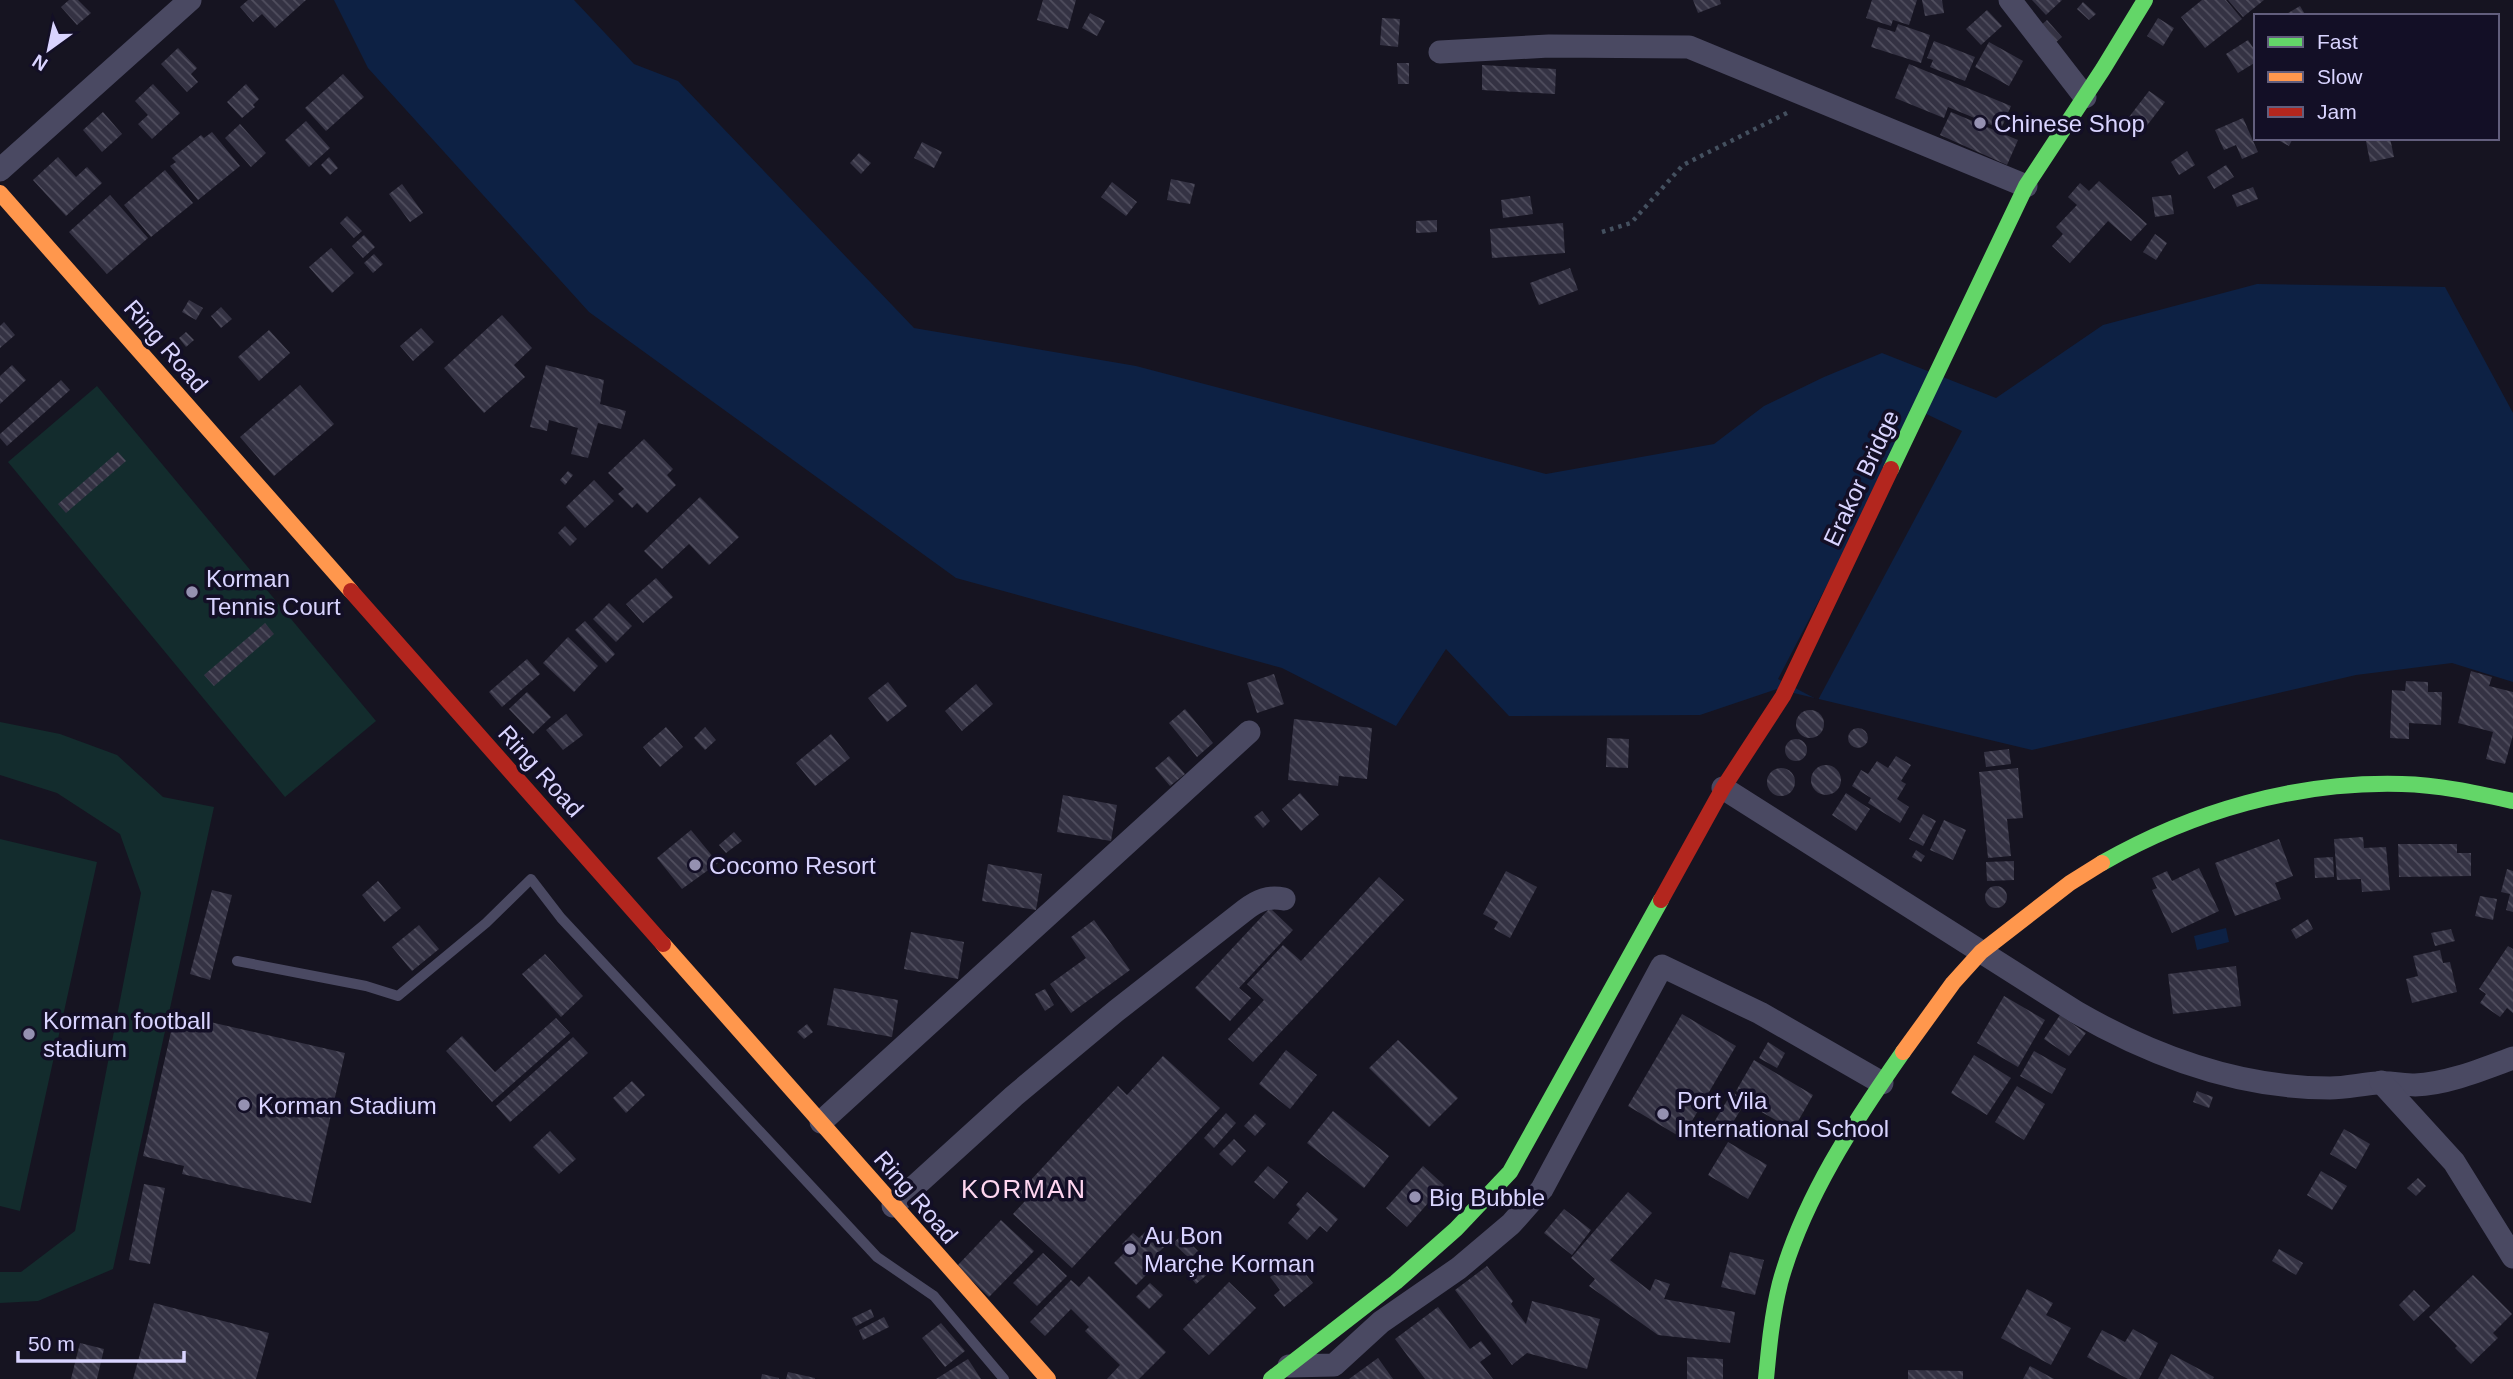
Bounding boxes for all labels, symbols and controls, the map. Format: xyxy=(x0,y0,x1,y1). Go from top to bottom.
north arrow xyxy=(14,14,84,84)
legend xyxy=(2254,14,2499,140)
text: Fast xyxy=(2317,30,2358,53)
text: N xyxy=(29,50,51,75)
text: Slow xyxy=(2317,65,2363,88)
text: Jam xyxy=(2317,100,2357,123)
place label: Chinese Shop xyxy=(1994,110,2145,137)
marker: Chinese Shop xyxy=(1972,115,1988,131)
street label: Ring Road xyxy=(119,294,213,398)
street label: Erakor Bridge xyxy=(1818,406,1904,550)
place label: Korman Tennis Court xyxy=(206,565,341,620)
marker: Korman Tennis Court xyxy=(184,584,200,600)
street label: Ring Road xyxy=(493,720,589,822)
place label: Cocomo Resort xyxy=(709,852,876,879)
marker: Cocomo Resort xyxy=(687,857,703,873)
place label: Korman football stadium xyxy=(43,1007,211,1062)
marker: Korman football stadium xyxy=(21,1026,37,1042)
place label: Port Vila International School xyxy=(1677,1087,1889,1142)
place label: Korman Stadium xyxy=(258,1092,437,1119)
marker: Korman Stadium xyxy=(236,1097,252,1113)
marker: Port Vila International School xyxy=(1655,1106,1671,1122)
street label: Ring Road xyxy=(869,1145,963,1249)
district label: KORMAN xyxy=(961,1174,1087,1204)
place label: Big Bubble xyxy=(1429,1184,1545,1211)
marker: Big Bubble xyxy=(1407,1189,1423,1205)
place label: Au Bon Marçhe Korman xyxy=(1144,1222,1315,1277)
marker: Au Bon Marçhe Korman xyxy=(1122,1241,1138,1257)
scale bar xyxy=(18,1320,184,1364)
text: 50 m xyxy=(28,1332,75,1355)

